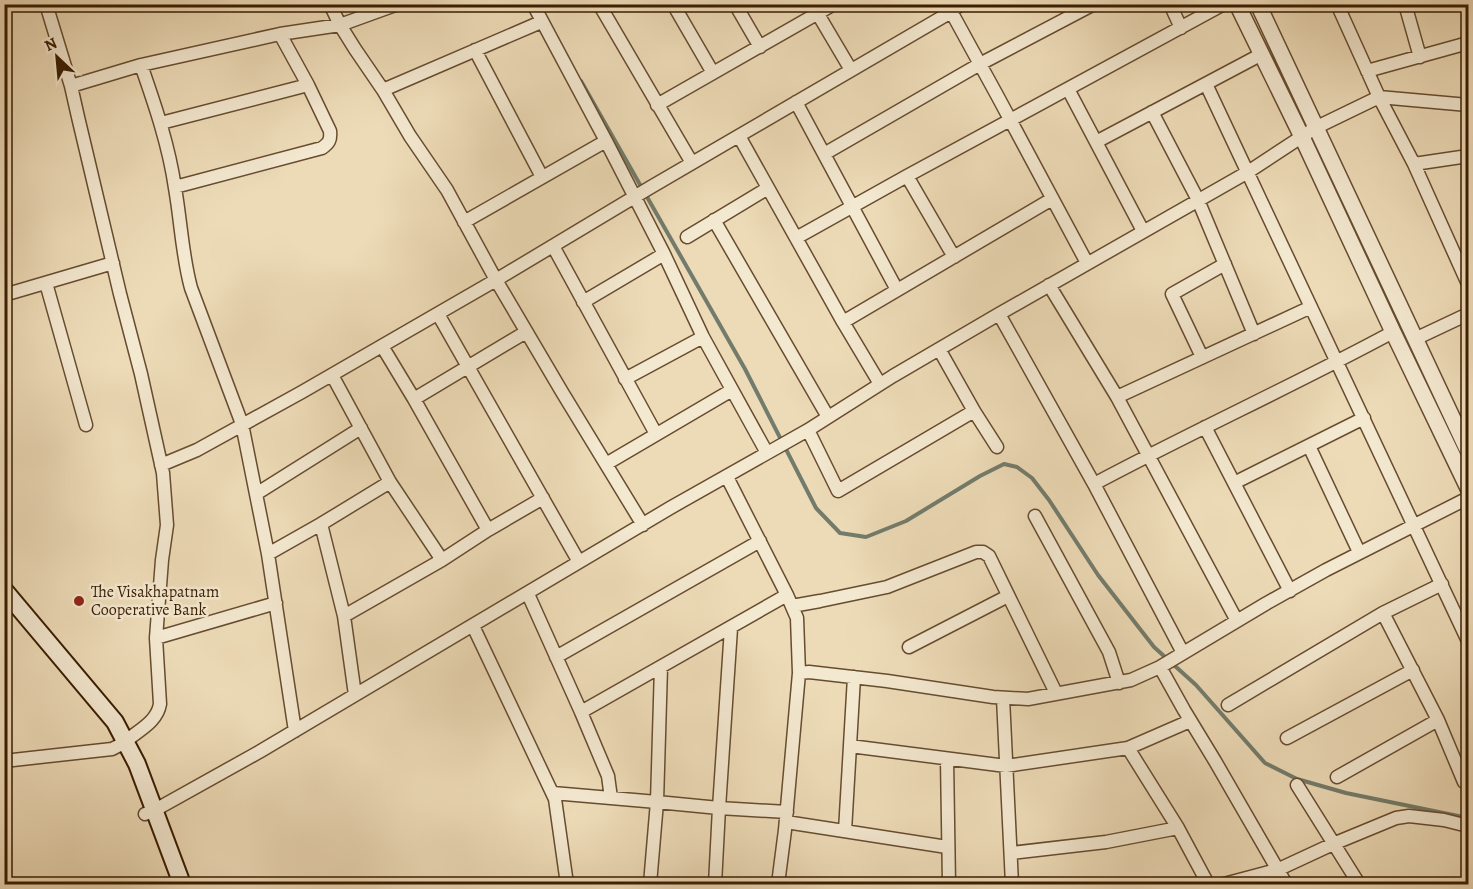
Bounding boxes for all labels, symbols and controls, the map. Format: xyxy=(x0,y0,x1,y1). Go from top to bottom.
north arrow xyxy=(27,27,87,87)
text: N xyxy=(41,32,61,57)
place label: The Visakhapatnam Cooperative Bank xyxy=(91,581,219,621)
marker: The Visakhapatnam Cooperative Bank xyxy=(72,594,86,608)

